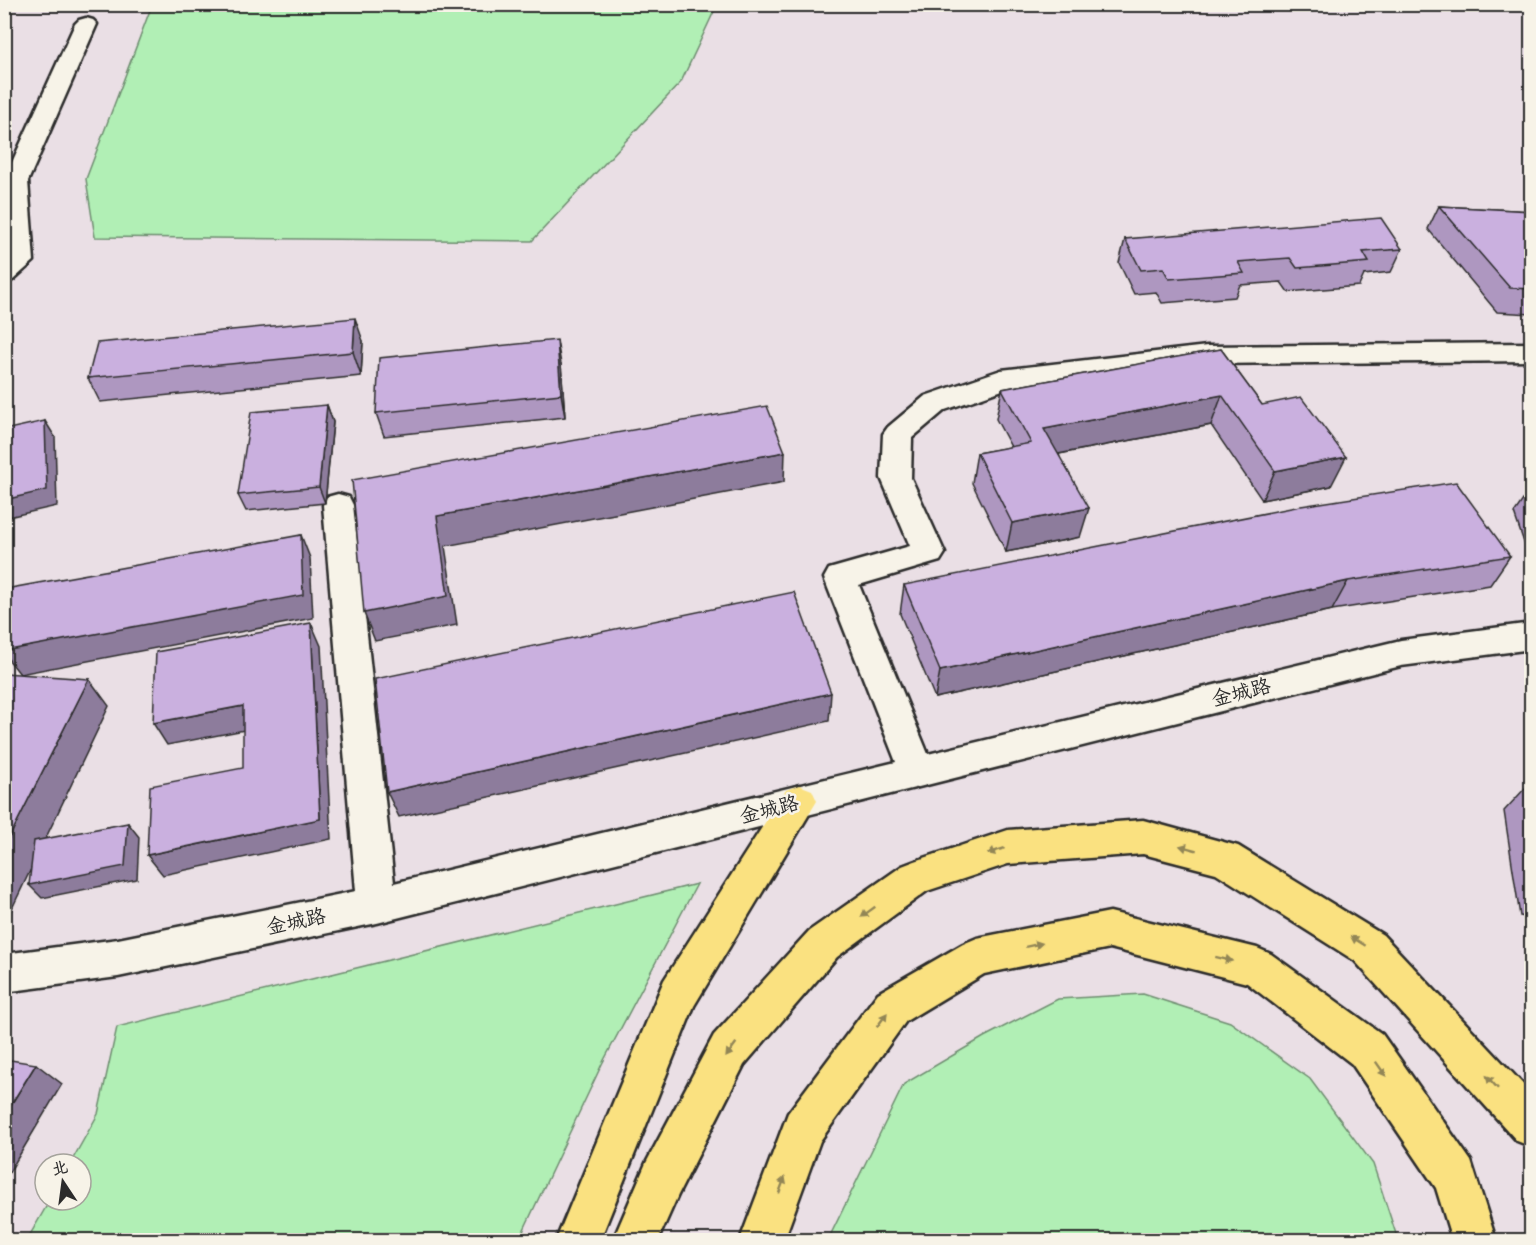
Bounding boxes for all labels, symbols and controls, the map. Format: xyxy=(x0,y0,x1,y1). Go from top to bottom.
street label: 金城路 xyxy=(1209,672,1275,714)
street label: 金城路 xyxy=(737,789,803,831)
one-way arrow xyxy=(1179,843,1197,853)
one-way arrow xyxy=(987,847,1005,856)
street label: 金城路 xyxy=(264,902,329,942)
one-way arrow xyxy=(860,906,876,918)
one-way arrow xyxy=(1350,936,1366,947)
one-way arrow xyxy=(1025,940,1044,949)
one-way arrow xyxy=(1215,955,1233,964)
one-way arrow xyxy=(876,1013,888,1029)
one-way arrow xyxy=(725,1041,737,1057)
one-way arrow xyxy=(1375,1060,1387,1076)
one-way arrow xyxy=(1485,1075,1499,1090)
north arrow xyxy=(33,1152,93,1212)
text: 北 xyxy=(50,1156,70,1181)
one-way arrow xyxy=(778,1176,788,1194)

